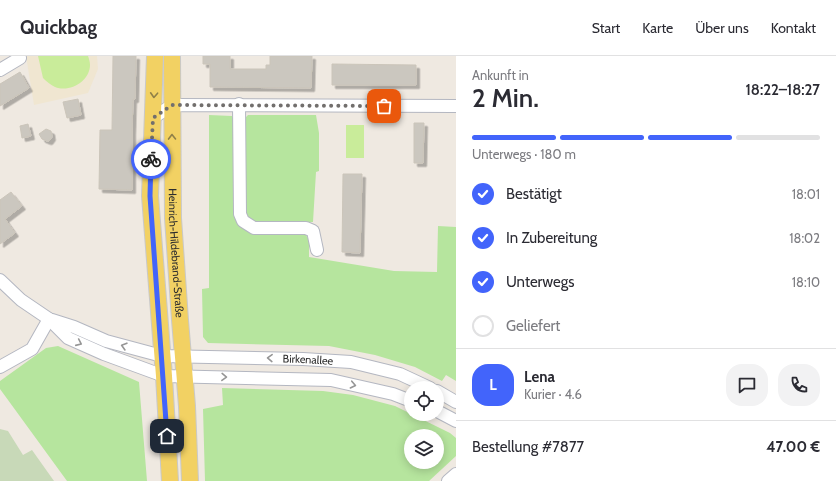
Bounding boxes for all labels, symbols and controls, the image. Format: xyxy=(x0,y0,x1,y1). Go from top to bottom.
text: Quickbag xyxy=(20,16,97,39)
text: Start xyxy=(592,19,620,37)
text: Karte xyxy=(642,19,673,37)
text: Über uns xyxy=(695,19,749,37)
text: Kontakt xyxy=(771,19,816,37)
text: Ankunft in xyxy=(472,67,529,83)
text: 18:22–18:27 xyxy=(746,81,820,99)
text: 2 Min. xyxy=(472,82,539,114)
pin xyxy=(367,89,401,123)
one-way arrow xyxy=(150,92,159,98)
icon: bag xyxy=(373,95,395,117)
one-way arrow xyxy=(168,134,176,140)
courier xyxy=(131,139,171,179)
text: Unterwegs · 180 m xyxy=(472,146,576,162)
icon: bike xyxy=(140,148,162,170)
icon: check xyxy=(472,183,494,205)
text: Bestätigt xyxy=(506,185,562,203)
text: 18:01 xyxy=(792,186,820,202)
street label: Heinrich-Hildebrand-Straße xyxy=(166,188,187,318)
icon: check xyxy=(472,227,494,249)
text: In Zubereitung xyxy=(506,229,597,247)
text: 18:02 xyxy=(789,230,820,246)
icon: check xyxy=(472,271,494,293)
text: Unterwegs xyxy=(506,273,574,291)
text: 18:10 xyxy=(792,274,820,290)
text: Geliefert xyxy=(506,317,560,335)
one-way arrow xyxy=(75,338,83,346)
one-way arrow xyxy=(121,342,128,351)
street label: Birkenallee xyxy=(283,352,334,368)
one-way arrow xyxy=(267,354,273,362)
button: chat xyxy=(726,364,768,406)
button: phone xyxy=(778,364,820,406)
text: Lena xyxy=(524,368,555,386)
one-way arrow xyxy=(221,373,227,382)
text: L xyxy=(489,376,497,394)
one-way arrow xyxy=(350,381,357,389)
map controls xyxy=(404,381,444,469)
button: locate xyxy=(404,381,444,421)
text: Kurier · 4.6 xyxy=(524,386,582,402)
pin xyxy=(150,419,184,453)
icon: home xyxy=(156,425,178,447)
button: layers xyxy=(404,429,444,469)
text: Bestellung #7877 xyxy=(472,438,584,456)
text: 47.00 € xyxy=(766,438,820,456)

